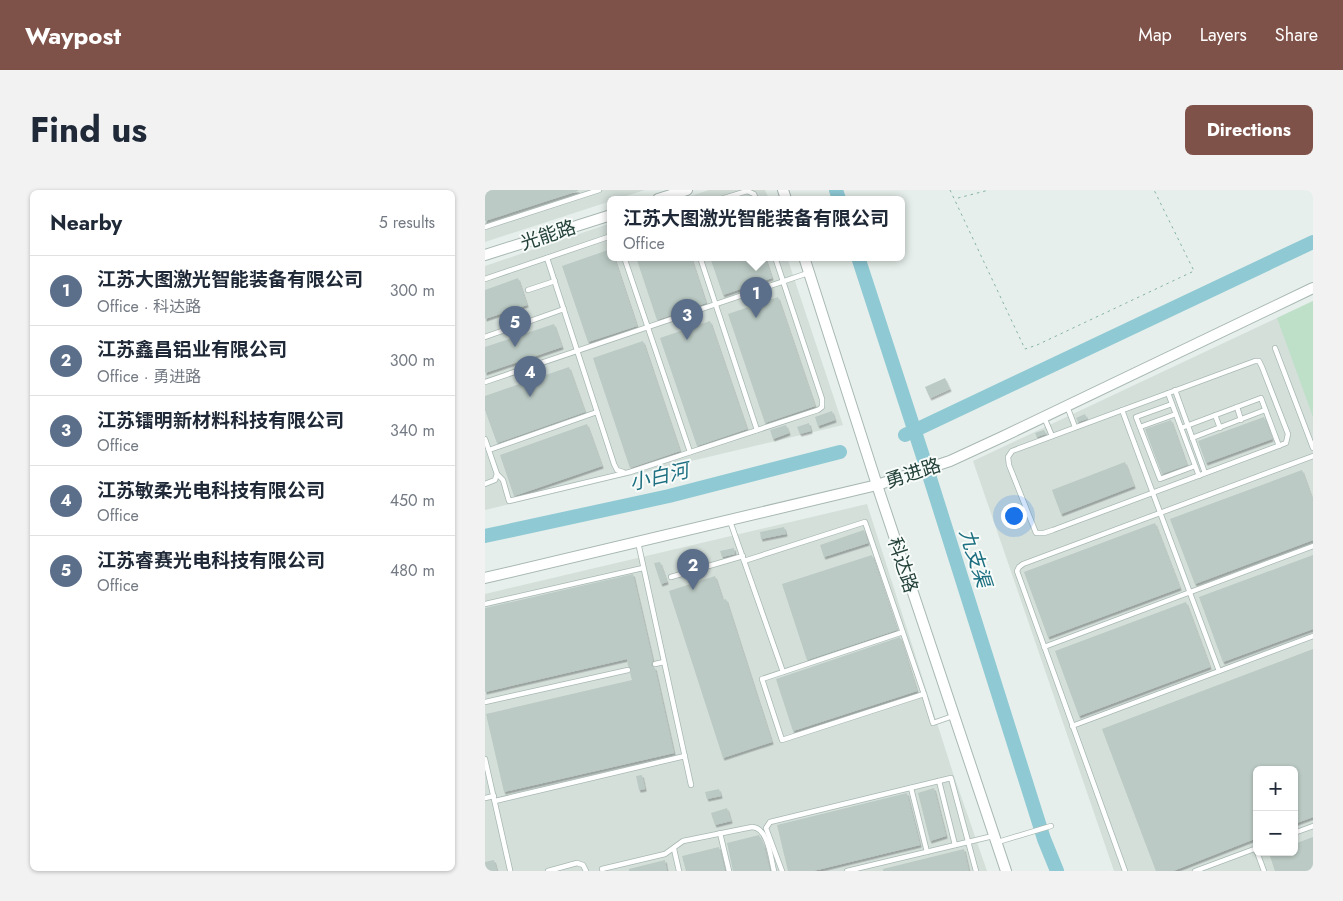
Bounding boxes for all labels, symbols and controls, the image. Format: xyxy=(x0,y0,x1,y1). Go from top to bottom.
text: Waypost xyxy=(25,18,121,53)
text: Map xyxy=(1138,22,1172,48)
text: Layers xyxy=(1200,22,1247,48)
text: Share xyxy=(1275,22,1318,48)
text: Find us xyxy=(30,105,147,155)
button: Directions xyxy=(1185,105,1313,155)
popup xyxy=(607,196,905,261)
text: 江苏大图激光智能装备有限公司 xyxy=(623,205,889,232)
text: Nearby xyxy=(50,208,122,238)
text: 5 results xyxy=(379,211,435,234)
street label: 光能路 xyxy=(517,213,579,257)
text: Office xyxy=(623,232,665,255)
text: 江苏大图激光智能装备有限公司 xyxy=(97,266,363,293)
pin: 1 xyxy=(740,277,772,318)
text: 1 xyxy=(62,279,70,302)
text: 300 m xyxy=(390,279,435,302)
text: Office · 科达路 xyxy=(97,295,201,318)
pin: 3 xyxy=(671,299,703,340)
pin: 5 xyxy=(499,306,531,347)
text: 江苏鑫昌铝业有限公司 xyxy=(97,336,287,363)
text: 2 xyxy=(61,349,71,372)
text: 300 m xyxy=(390,349,435,372)
pin: 4 xyxy=(514,356,546,397)
text: Office · 勇进路 xyxy=(97,365,201,388)
text: 江苏镭明新材料科技有限公司 xyxy=(97,407,344,434)
text: 3 xyxy=(61,419,71,442)
text: 340 m xyxy=(390,419,435,442)
text: Office xyxy=(97,434,139,457)
street label: 勇进路 xyxy=(882,451,944,495)
water label: 小白河 xyxy=(627,455,695,498)
text: 江苏敏柔光电科技有限公司 xyxy=(97,477,325,504)
text: 4 xyxy=(60,489,72,512)
text: 450 m xyxy=(390,489,435,512)
your location xyxy=(1001,503,1027,529)
text: Office xyxy=(97,504,139,527)
water label: 九支渠 xyxy=(952,525,999,594)
street label: 科达路 xyxy=(881,534,925,596)
text: 江苏睿赛光电科技有限公司 xyxy=(97,547,325,574)
pin: 2 xyxy=(677,549,709,590)
text: 5 xyxy=(61,559,71,582)
text: 480 m xyxy=(390,559,435,582)
text: Office xyxy=(97,574,139,597)
map controls xyxy=(1253,766,1298,856)
button: + xyxy=(1253,766,1298,811)
button: − xyxy=(1253,811,1298,856)

